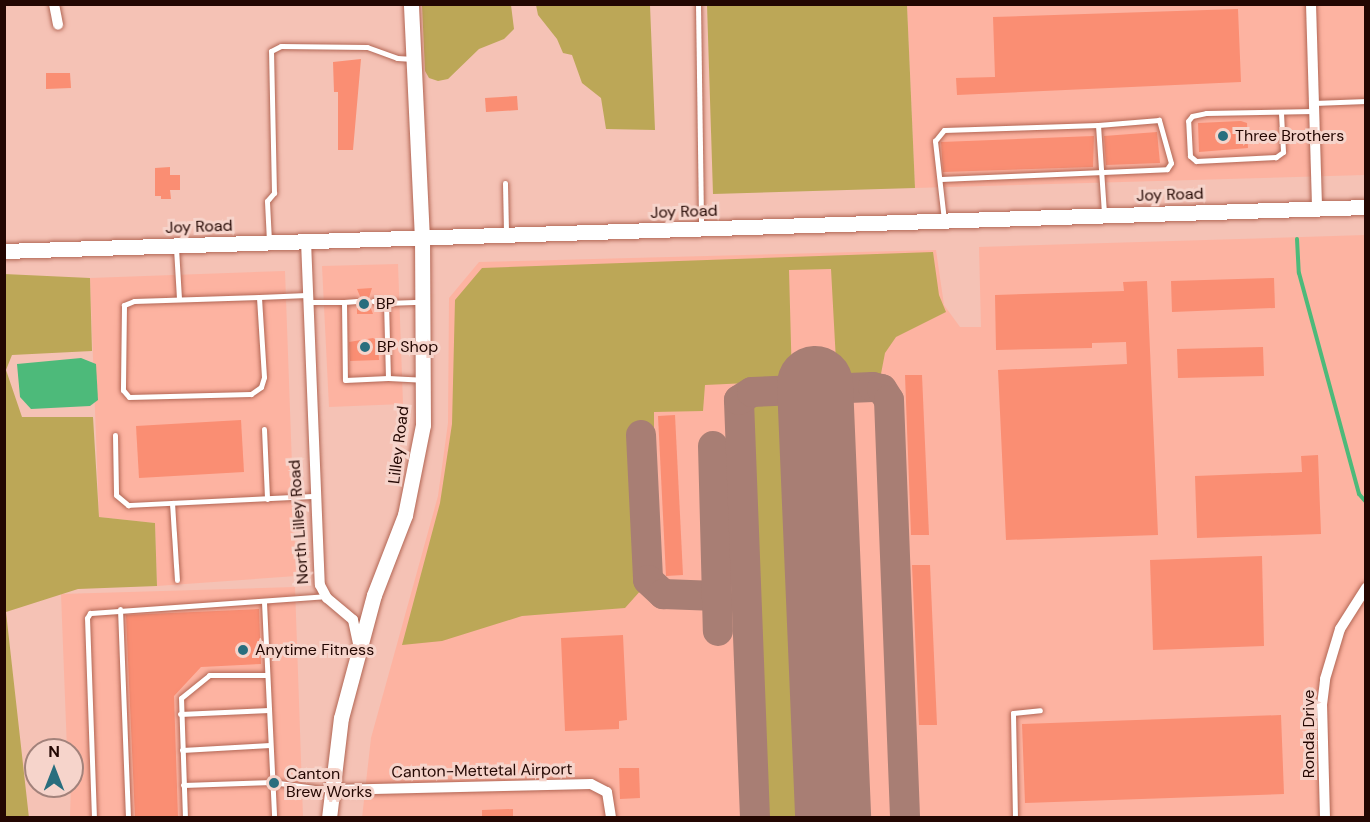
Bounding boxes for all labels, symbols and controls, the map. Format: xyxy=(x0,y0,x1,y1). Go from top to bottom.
place label: Three Brothers xyxy=(1235,126,1344,146)
marker: Three Brothers xyxy=(1216,129,1230,143)
street label: Joy Road xyxy=(1136,184,1204,206)
street label: Joy Road xyxy=(650,201,718,223)
street label: Joy Road xyxy=(165,216,233,238)
place label: BP xyxy=(376,294,395,314)
marker: BP xyxy=(357,297,371,311)
place label: BP Shop xyxy=(377,337,438,357)
marker: BP Shop xyxy=(358,340,372,354)
street label: Lilley Road xyxy=(385,405,413,485)
street label: North Lilley Road xyxy=(285,459,313,585)
place label: Anytime Fitness xyxy=(255,640,374,660)
marker: Anytime Fitness xyxy=(236,643,250,657)
street label: Ronda Drive xyxy=(1299,690,1319,778)
north arrow xyxy=(24,738,84,798)
text: N xyxy=(48,741,60,762)
street label: Canton-Mettetal Airport xyxy=(391,760,573,782)
place label: Canton Brew Works xyxy=(286,764,372,802)
marker: Canton Brew Works xyxy=(267,776,281,790)

